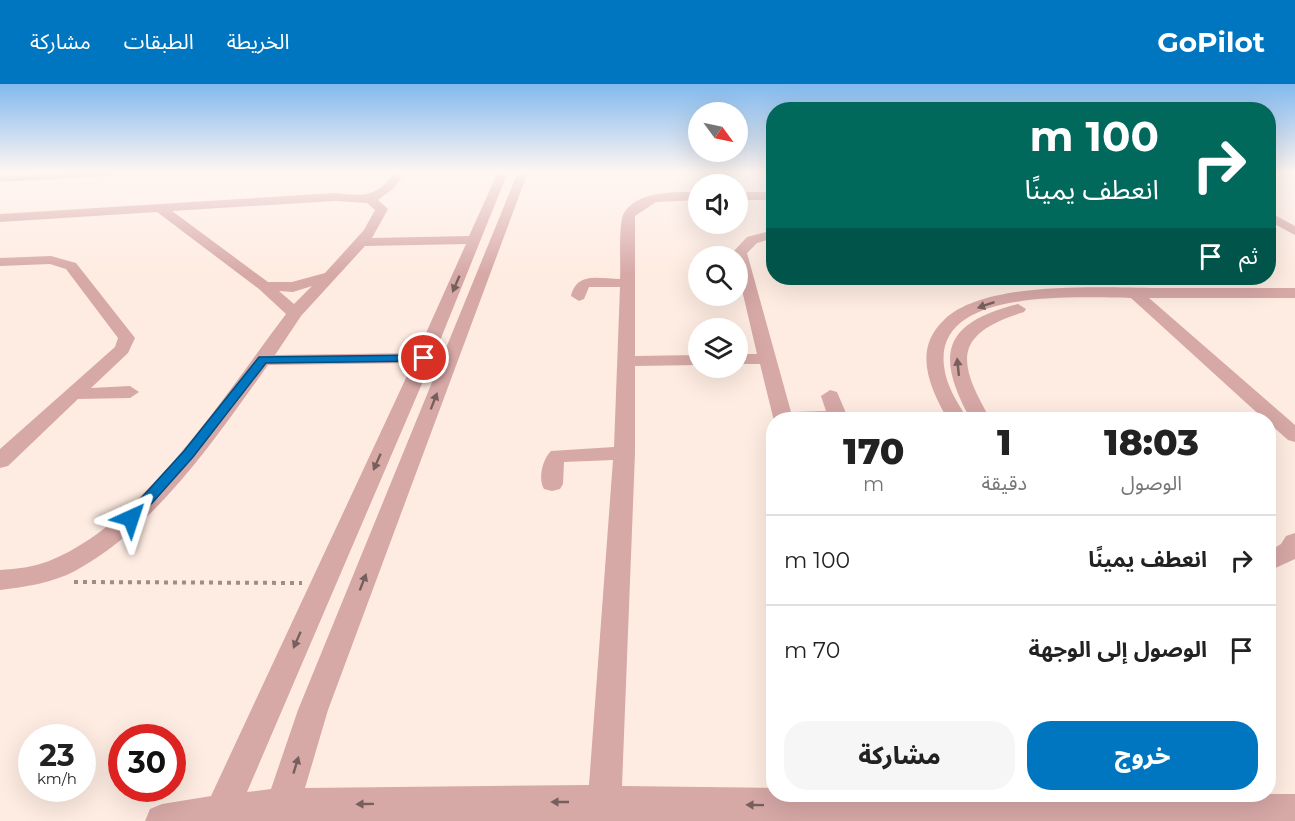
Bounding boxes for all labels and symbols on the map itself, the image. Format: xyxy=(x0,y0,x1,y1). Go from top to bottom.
north arrow xyxy=(688,102,748,162)
one-way arrow xyxy=(451,275,460,293)
one-way arrow xyxy=(977,300,995,310)
pin xyxy=(398,332,449,383)
one-way arrow xyxy=(953,358,963,377)
one-way arrow xyxy=(429,391,439,409)
one-way arrow xyxy=(371,453,381,471)
position arrow xyxy=(99,486,163,550)
one-way arrow xyxy=(358,573,368,591)
one-way arrow xyxy=(292,631,301,648)
speed limit sign: 30 xyxy=(108,724,186,802)
one-way arrow xyxy=(292,756,301,774)
one-way arrow xyxy=(550,797,569,807)
one-way arrow xyxy=(355,799,374,809)
one-way arrow xyxy=(745,800,764,810)

